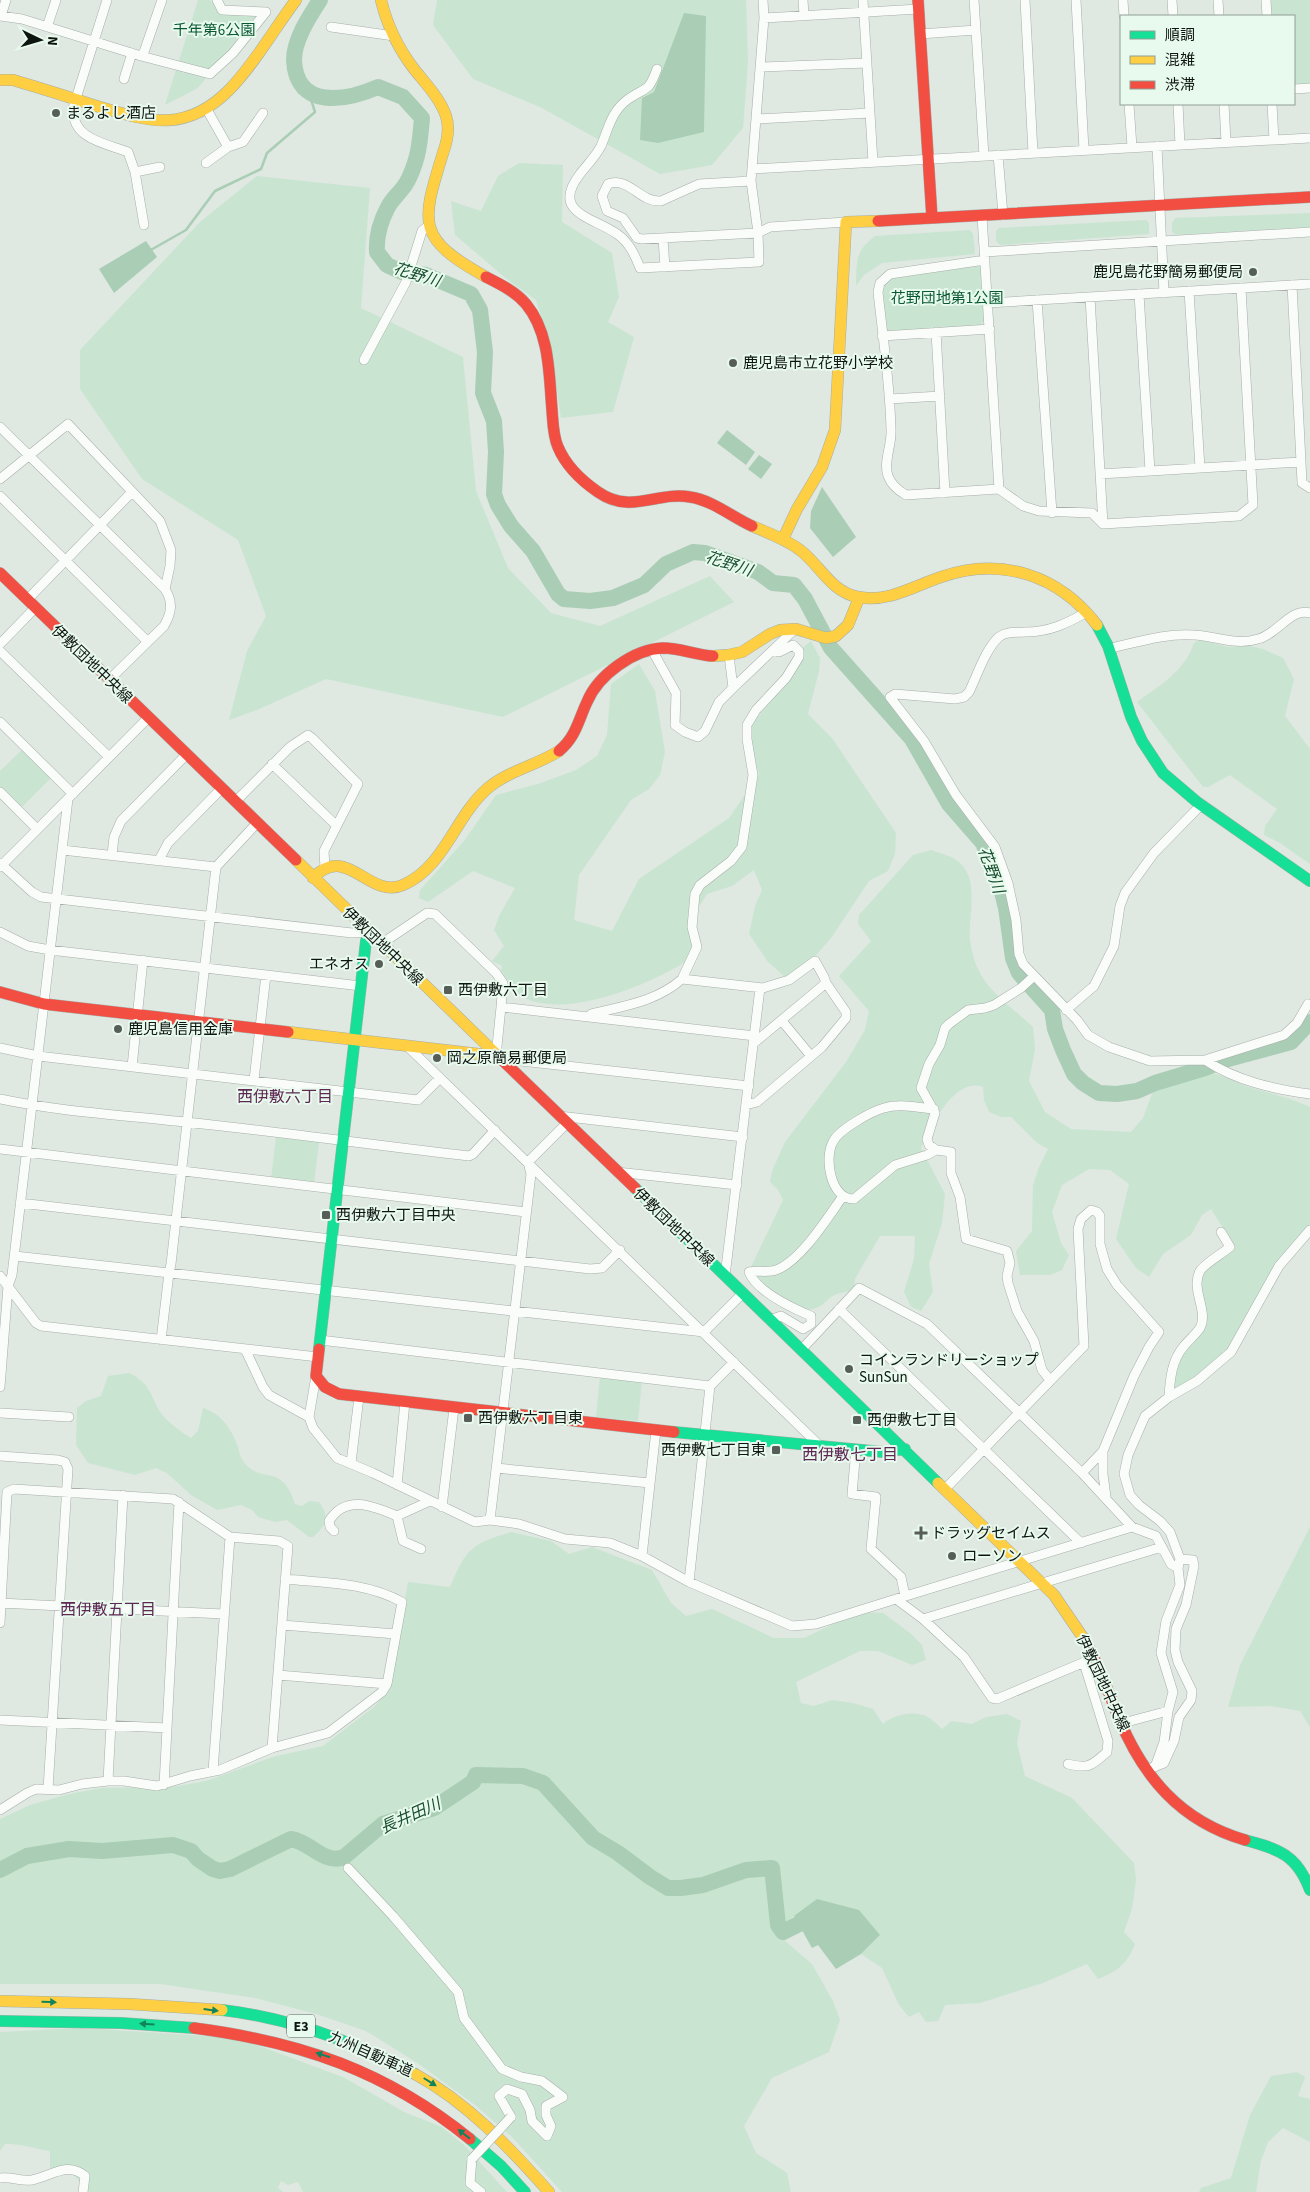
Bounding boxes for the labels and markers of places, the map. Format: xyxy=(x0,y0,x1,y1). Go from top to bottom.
place label: まるよし酒店 xyxy=(66,103,156,124)
marker: まるよし酒店 xyxy=(50,107,62,119)
place label: 鹿児島花野簡易郵便局 xyxy=(1093,262,1243,283)
marker: 鹿児島花野簡易郵便局 xyxy=(1247,266,1259,278)
place label: 鹿児島市立花野小学校 xyxy=(743,353,893,374)
marker: 鹿児島市立花野小学校 xyxy=(727,357,739,369)
place label: エネオス xyxy=(309,954,369,975)
marker: エネオス xyxy=(373,958,385,970)
place label: 西伊敷六丁目 xyxy=(458,980,548,1001)
marker: 西伊敷六丁目 xyxy=(442,984,454,996)
place label: 鹿児島信用金庫 xyxy=(128,1019,233,1040)
marker: 鹿児島信用金庫 xyxy=(112,1023,124,1035)
place label: 岡之原簡易郵便局 xyxy=(447,1048,567,1069)
marker: 岡之原簡易郵便局 xyxy=(431,1052,443,1064)
place label: 西伊敷六丁目中央 xyxy=(336,1205,456,1226)
marker: 西伊敷六丁目中央 xyxy=(320,1209,332,1221)
place label: コインランドリーショップ SunSun xyxy=(859,1350,1039,1388)
marker: コインランドリーショップ SunSun xyxy=(843,1363,855,1375)
place label: 西伊敷六丁目東 xyxy=(478,1408,583,1429)
place label: 西伊敷七丁目 xyxy=(867,1410,957,1431)
marker: 西伊敷六丁目東 xyxy=(462,1412,474,1424)
marker: 西伊敷七丁目 xyxy=(851,1414,863,1426)
place label: 西伊敷七丁目東 xyxy=(661,1440,766,1461)
marker: 西伊敷七丁目東 xyxy=(770,1444,782,1456)
place label: ドラッグセイムス xyxy=(931,1523,1051,1544)
marker: ドラッグセイムス xyxy=(915,1527,927,1539)
place label: ローソン xyxy=(962,1546,1022,1567)
marker: ローソン xyxy=(946,1550,958,1562)

